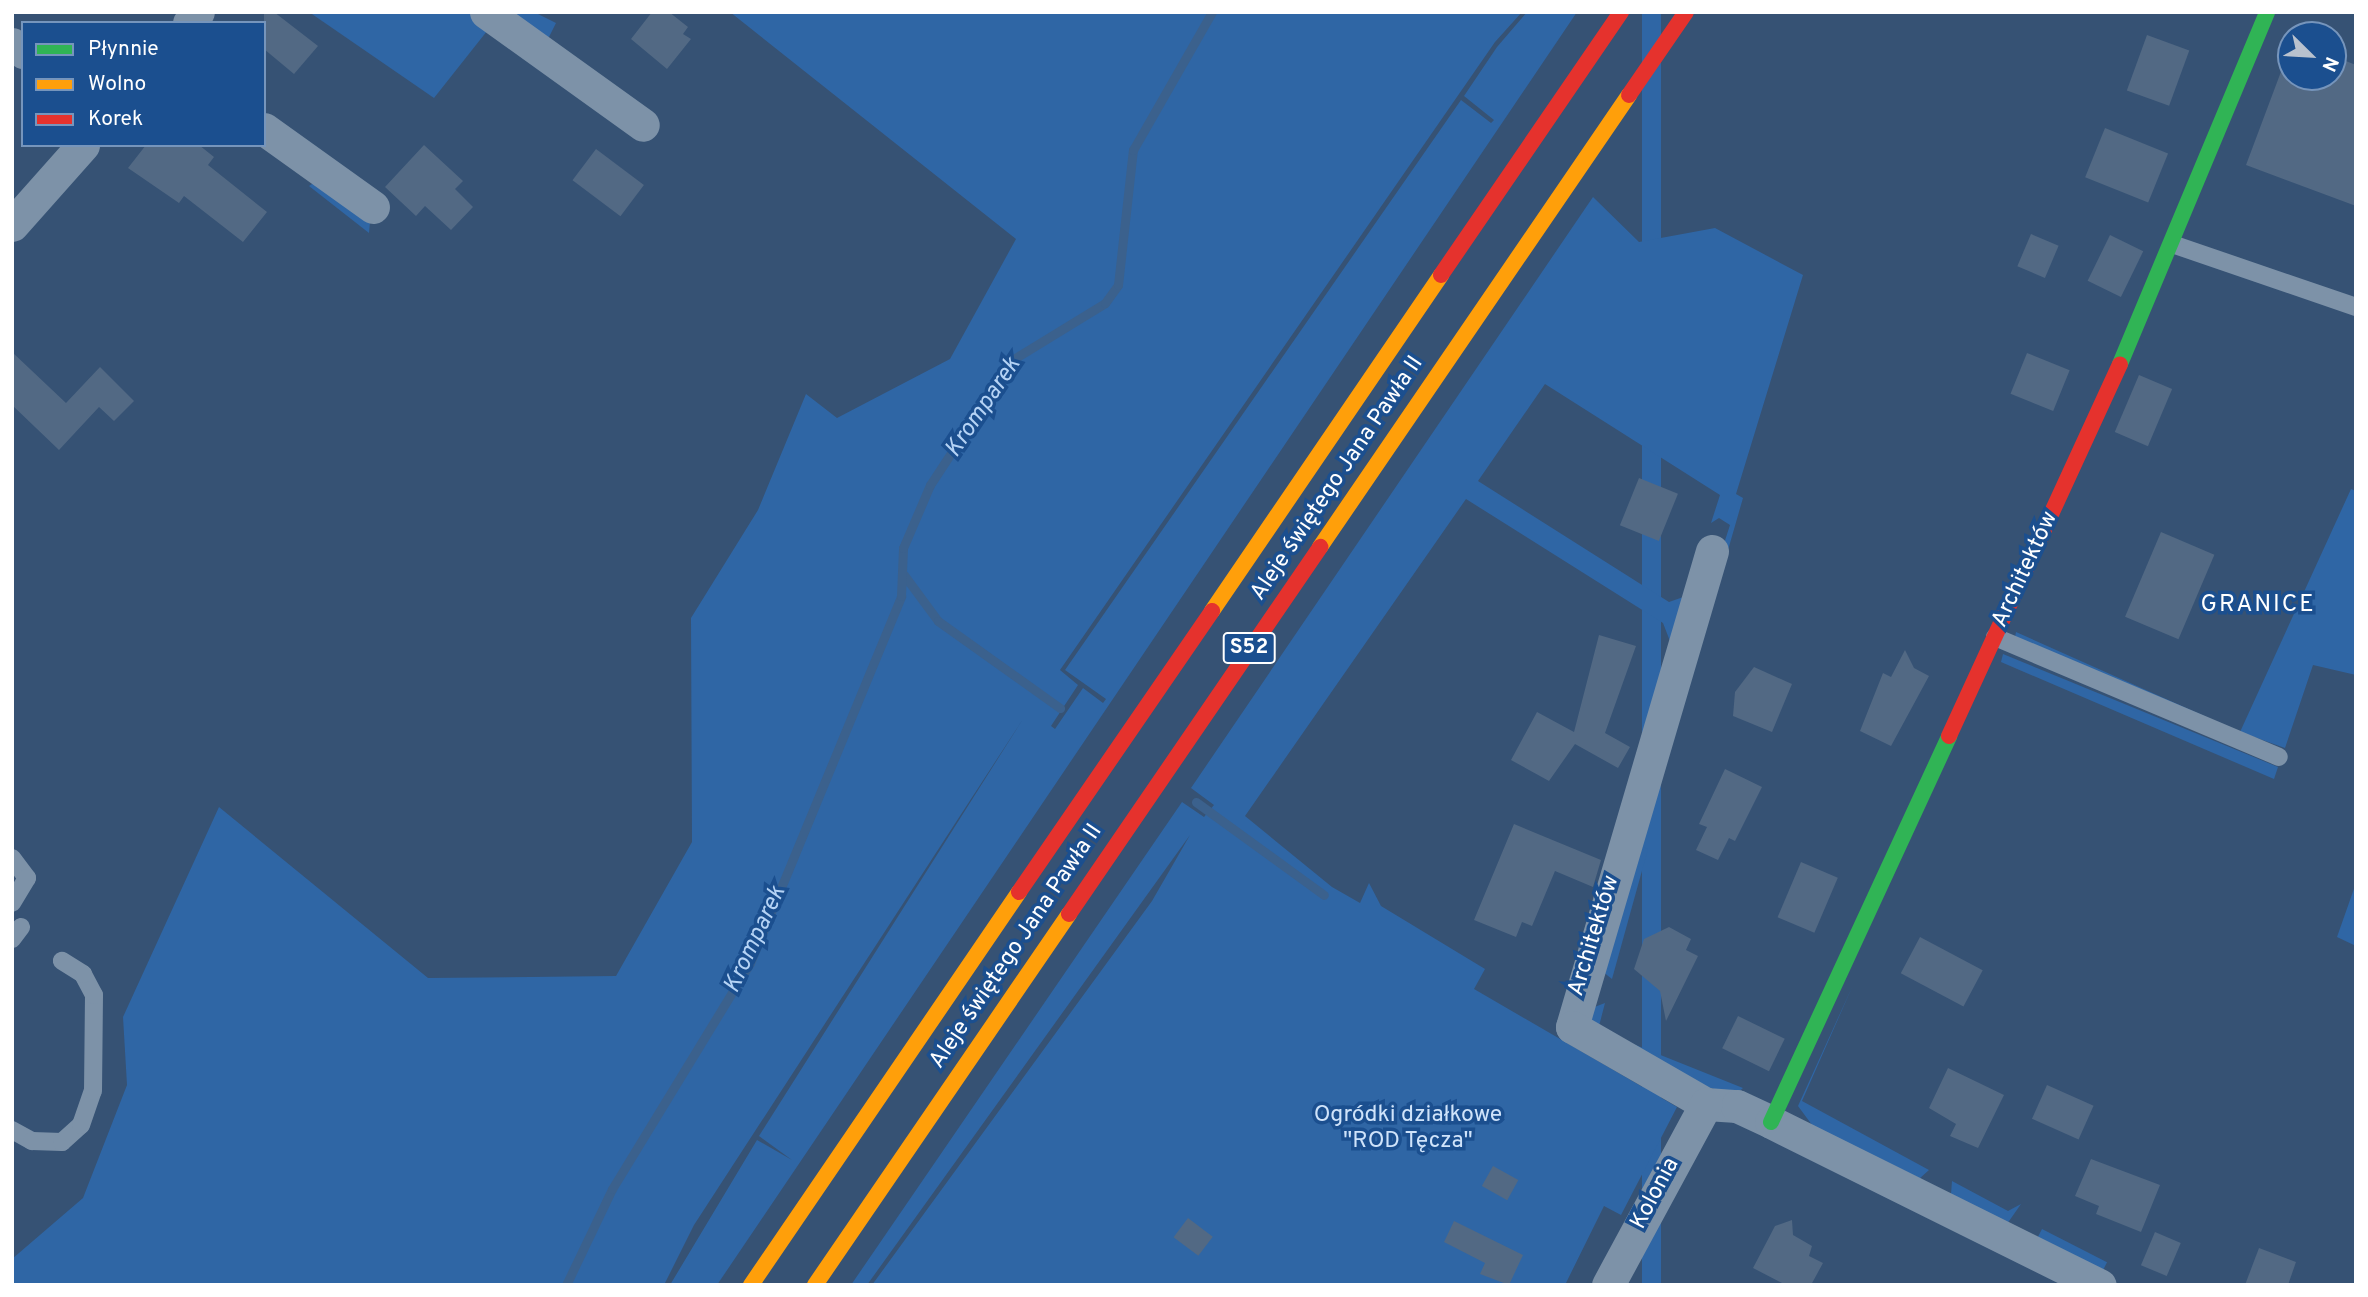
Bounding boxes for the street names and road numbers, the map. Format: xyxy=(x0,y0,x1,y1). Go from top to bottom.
street label: Aleje świętego Jana Pawła II xyxy=(1246,351,1430,607)
street label: Architektów xyxy=(1987,508,2065,632)
road number: S52 xyxy=(1221,630,1277,666)
street label: Aleje świętego Jana Pawła II xyxy=(925,819,1109,1075)
street label: Architektów xyxy=(1564,872,1626,1000)
street label: Kolonia xyxy=(1626,1153,1686,1235)

